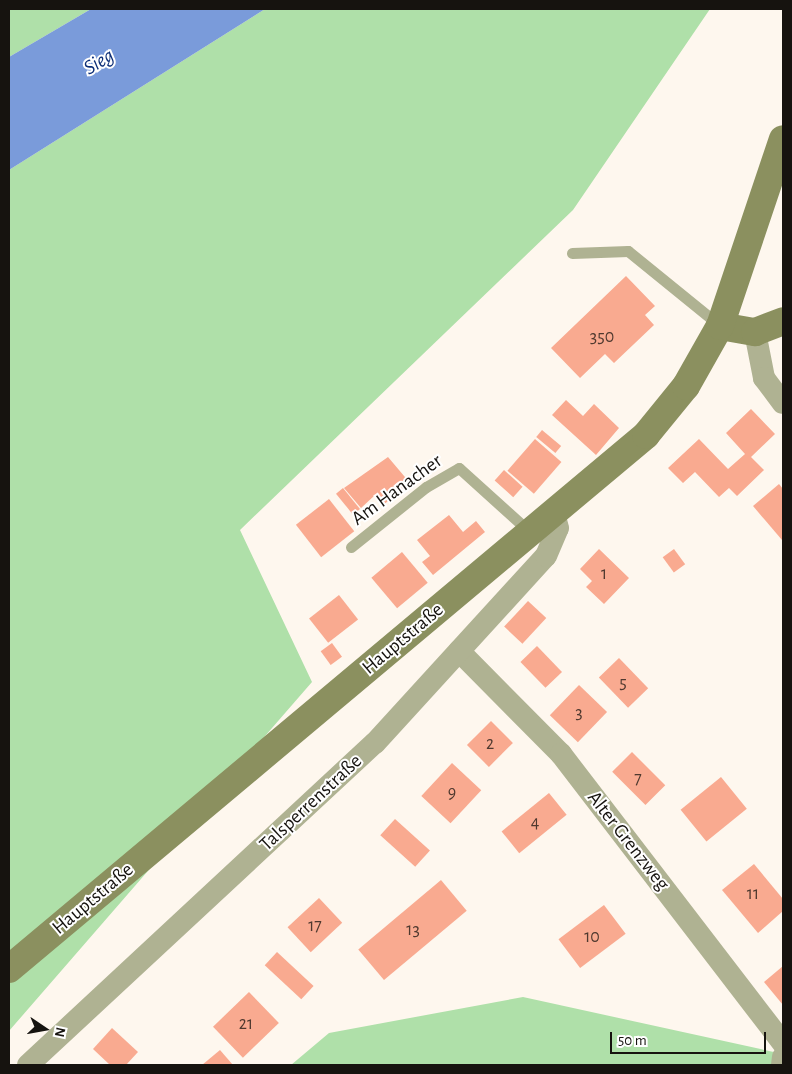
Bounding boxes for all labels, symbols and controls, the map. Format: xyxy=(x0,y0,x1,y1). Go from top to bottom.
water label: Sieg xyxy=(79,43,119,81)
house number: 350 xyxy=(590,326,614,348)
street label: Am Hanacher xyxy=(347,449,447,531)
house number: 1 xyxy=(601,563,607,585)
street label: Hauptstraße xyxy=(357,598,449,680)
house number: 5 xyxy=(619,672,627,694)
house number: 3 xyxy=(575,702,583,724)
house number: 2 xyxy=(486,733,494,755)
street label: Talsperrenstraße xyxy=(255,749,367,857)
house number: 7 xyxy=(634,768,642,790)
house number: 9 xyxy=(448,782,456,804)
street label: Alter Grenzweg xyxy=(582,787,674,895)
house number: 4 xyxy=(531,812,539,834)
street label: Hauptstraße xyxy=(47,858,139,940)
house number: 11 xyxy=(747,883,759,905)
house number: 17 xyxy=(308,915,322,937)
house number: 13 xyxy=(406,919,420,941)
house number: 10 xyxy=(584,926,600,948)
north arrow xyxy=(20,1004,70,1054)
house number: 21 xyxy=(239,1013,253,1035)
scale bar xyxy=(612,1022,768,1054)
text: N xyxy=(52,1026,68,1038)
text: 50 m xyxy=(618,1033,647,1048)

